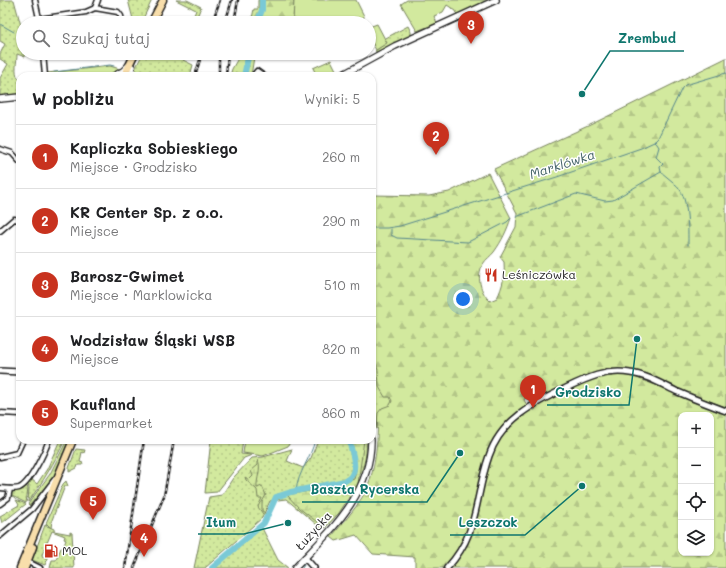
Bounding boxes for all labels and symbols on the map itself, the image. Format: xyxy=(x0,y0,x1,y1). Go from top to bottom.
pin: 3 xyxy=(458,11,484,44)
callout: Zrembud xyxy=(610,26,684,51)
text: Zrembud xyxy=(618,29,676,46)
pin: 2 xyxy=(423,122,449,155)
water label: Marklówka xyxy=(527,145,597,182)
place label: Leśniczówka xyxy=(502,266,576,282)
restaurant icon: Leśniczówka xyxy=(483,267,499,283)
your location xyxy=(453,289,473,309)
pin: 1 xyxy=(520,375,546,408)
callout: Grodzisko xyxy=(547,380,629,405)
text: Grodzisko xyxy=(555,383,621,400)
callout: Baszta Rycerska xyxy=(302,477,427,502)
text: Baszta Rycerska xyxy=(311,480,419,498)
pin: 5 xyxy=(80,487,106,520)
street label: Łużycka xyxy=(292,508,335,553)
callout: Itum xyxy=(198,509,244,534)
callout: Leszczok xyxy=(450,510,525,535)
text: Itum xyxy=(206,513,236,530)
text: Leszczok xyxy=(458,513,518,530)
pin: 4 xyxy=(131,524,157,557)
place label: MOL xyxy=(62,542,88,558)
fuel station icon: MOL xyxy=(43,543,59,559)

